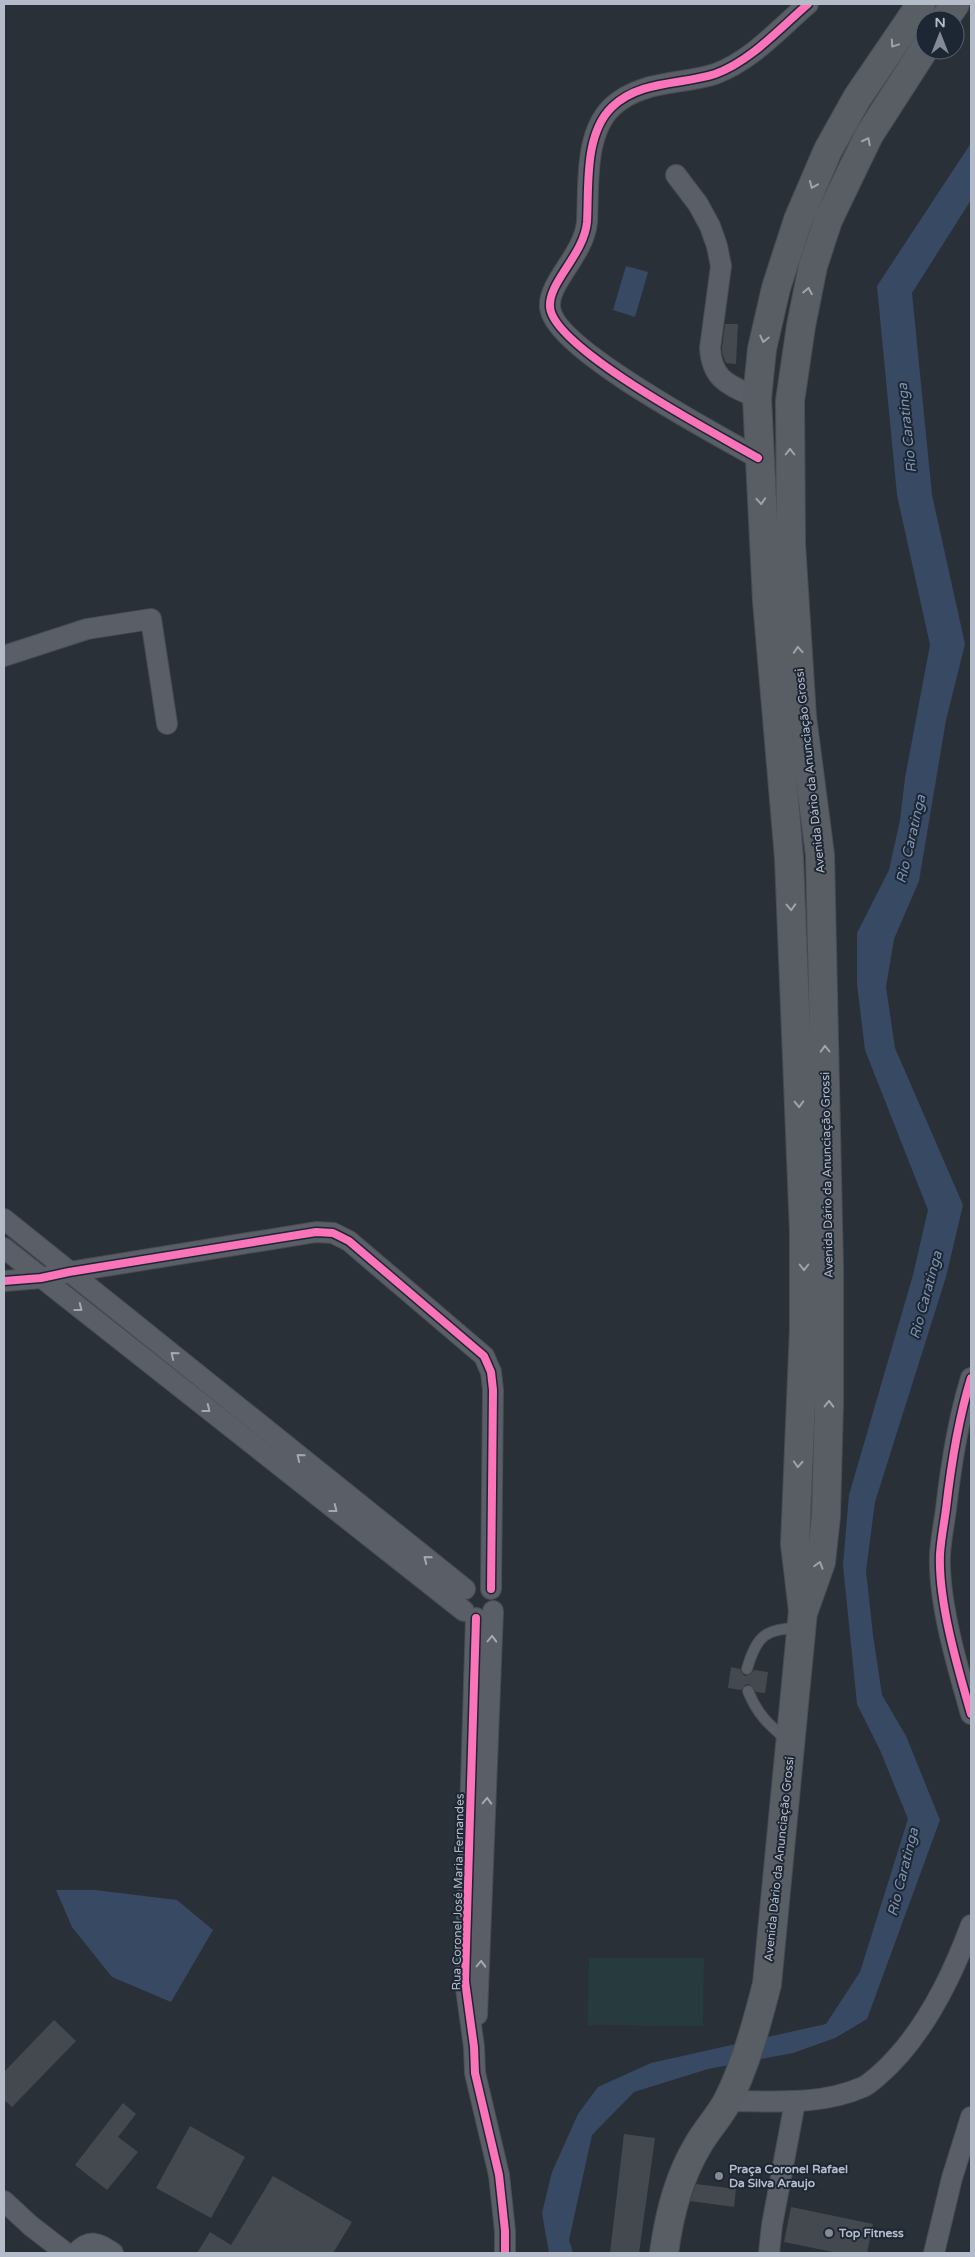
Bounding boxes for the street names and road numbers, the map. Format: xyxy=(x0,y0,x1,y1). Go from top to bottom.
street label: Avenida Dário da Anunciação Grossi xyxy=(792,668,828,874)
street label: Avenida Dário da Anunciação Grossi xyxy=(818,1072,836,1278)
street label: Avenida Dário da Anunciação Grossi xyxy=(761,1756,797,1962)
street label: Rua Coronel José Maria Fernandes xyxy=(449,1793,467,1991)

